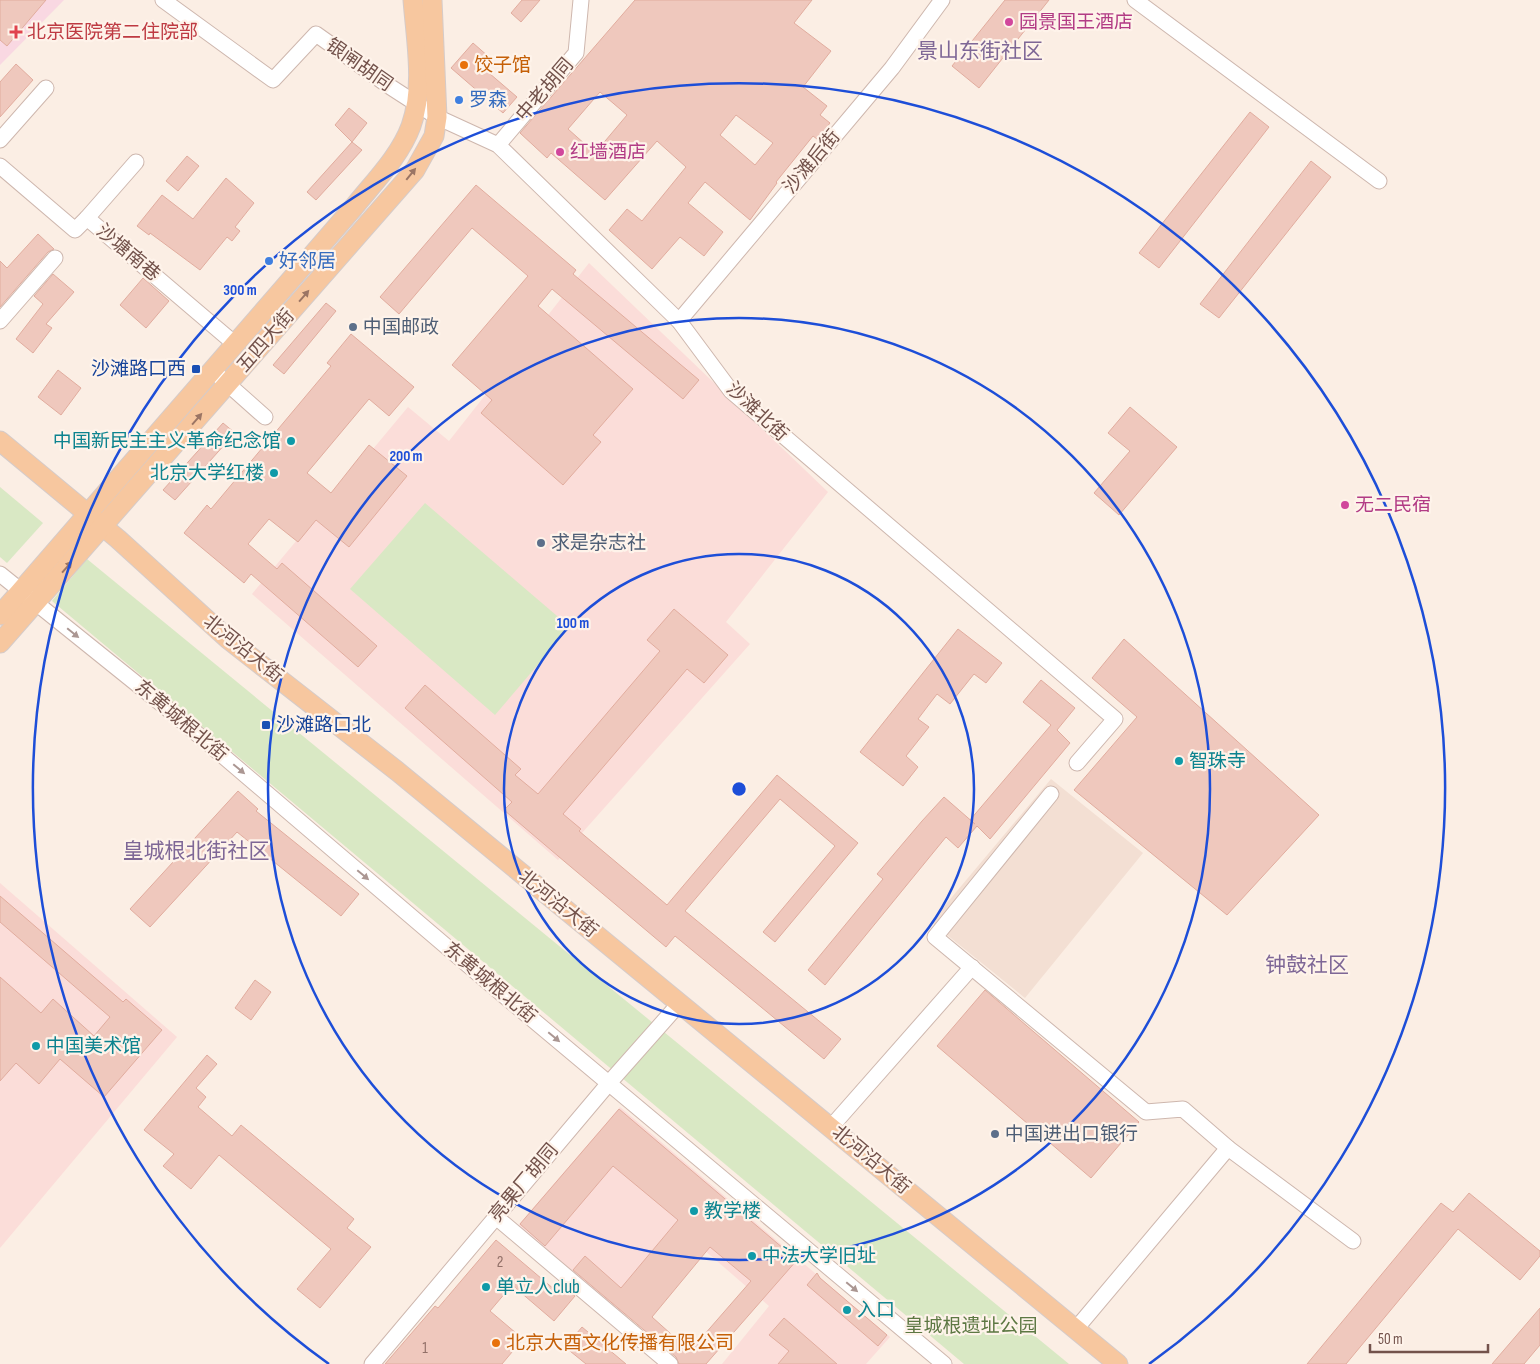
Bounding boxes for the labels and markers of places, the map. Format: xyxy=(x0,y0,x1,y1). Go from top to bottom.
place label: 园景国王酒店 xyxy=(1019,11,1133,34)
marker: 园景国王酒店 xyxy=(1003,16,1015,28)
place label: 北京医院第二住院部 xyxy=(27,21,198,44)
marker: 北京医院第二住院部 xyxy=(9,25,23,39)
place label: 饺子馆 xyxy=(474,54,531,77)
marker: 饺子馆 xyxy=(458,59,470,71)
place label: 罗森 xyxy=(469,89,507,112)
marker: 罗森 xyxy=(453,94,465,106)
place label: 红墙酒店 xyxy=(570,141,646,164)
marker: 红墙酒店 xyxy=(554,146,566,158)
place label: 好邻居 xyxy=(279,250,336,273)
marker: 好邻居 xyxy=(263,255,275,267)
place label: 中国邮政 xyxy=(363,316,439,339)
marker: 中国邮政 xyxy=(347,321,359,333)
place label: 沙滩路口西 xyxy=(91,358,186,381)
marker: 沙滩路口西 xyxy=(190,363,202,375)
place label: 中国新民主主义革命纪念馆 xyxy=(53,430,281,453)
marker: 中国新民主主义革命纪念馆 xyxy=(285,435,297,447)
place label: 北京大学红楼 xyxy=(150,462,264,485)
marker: 北京大学红楼 xyxy=(268,467,280,479)
place label: 无二民宿 xyxy=(1355,494,1431,517)
marker: 无二民宿 xyxy=(1339,499,1351,511)
place label: 求是杂志社 xyxy=(551,532,646,555)
marker: 求是杂志社 xyxy=(535,537,547,549)
place label: 沙滩路口北 xyxy=(276,714,371,737)
marker: 沙滩路口北 xyxy=(260,719,272,731)
place label: 智珠寺 xyxy=(1189,750,1246,773)
marker: 智珠寺 xyxy=(1173,755,1185,767)
centre of rings xyxy=(730,780,748,798)
place label: 中国美术馆 xyxy=(46,1035,141,1058)
marker: 中国美术馆 xyxy=(30,1040,42,1052)
place label: 中国进出口银行 xyxy=(1005,1123,1138,1146)
marker: 中国进出口银行 xyxy=(989,1128,1001,1140)
place label: 教学楼 xyxy=(704,1200,761,1223)
marker: 教学楼 xyxy=(688,1205,700,1217)
place label: 中法大学旧址 xyxy=(762,1245,876,1268)
marker: 中法大学旧址 xyxy=(746,1250,758,1262)
place label: 单立人club xyxy=(496,1276,580,1299)
marker: 单立人club xyxy=(480,1281,492,1293)
place label: 入口 xyxy=(857,1299,895,1322)
marker: 入口 xyxy=(841,1304,853,1316)
place label: 北京大酉文化传播有限公司 xyxy=(506,1332,734,1355)
marker: 北京大酉文化传播有限公司 xyxy=(490,1337,502,1349)

